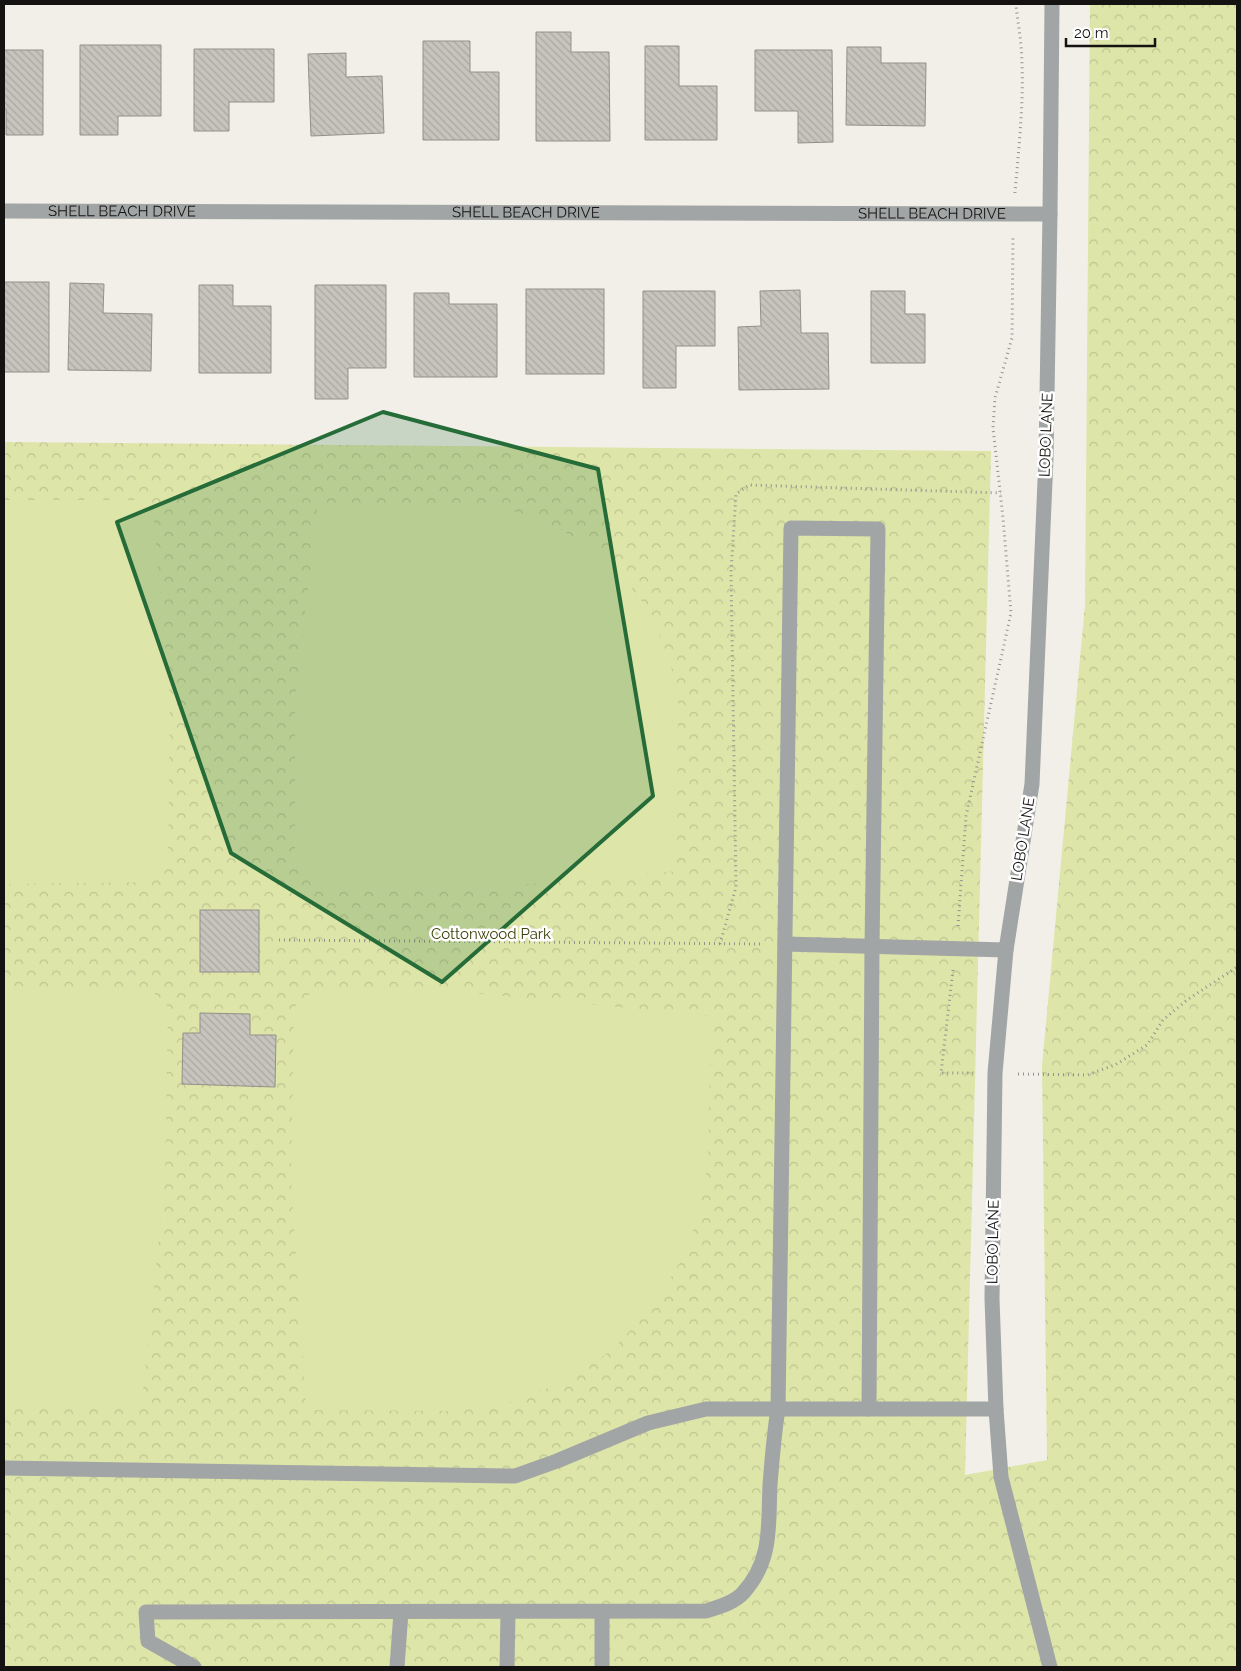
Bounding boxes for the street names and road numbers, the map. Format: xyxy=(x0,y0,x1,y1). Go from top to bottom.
street label: SHELL BEACH DRIVE xyxy=(48,202,196,221)
street label: SHELL BEACH DRIVE xyxy=(452,203,600,222)
street label: SHELL BEACH DRIVE xyxy=(858,204,1006,223)
street label: LOBO LANE xyxy=(1036,393,1056,477)
street label: LOBO LANE xyxy=(1008,796,1038,882)
street label: LOBO LANE xyxy=(983,1200,1003,1284)

